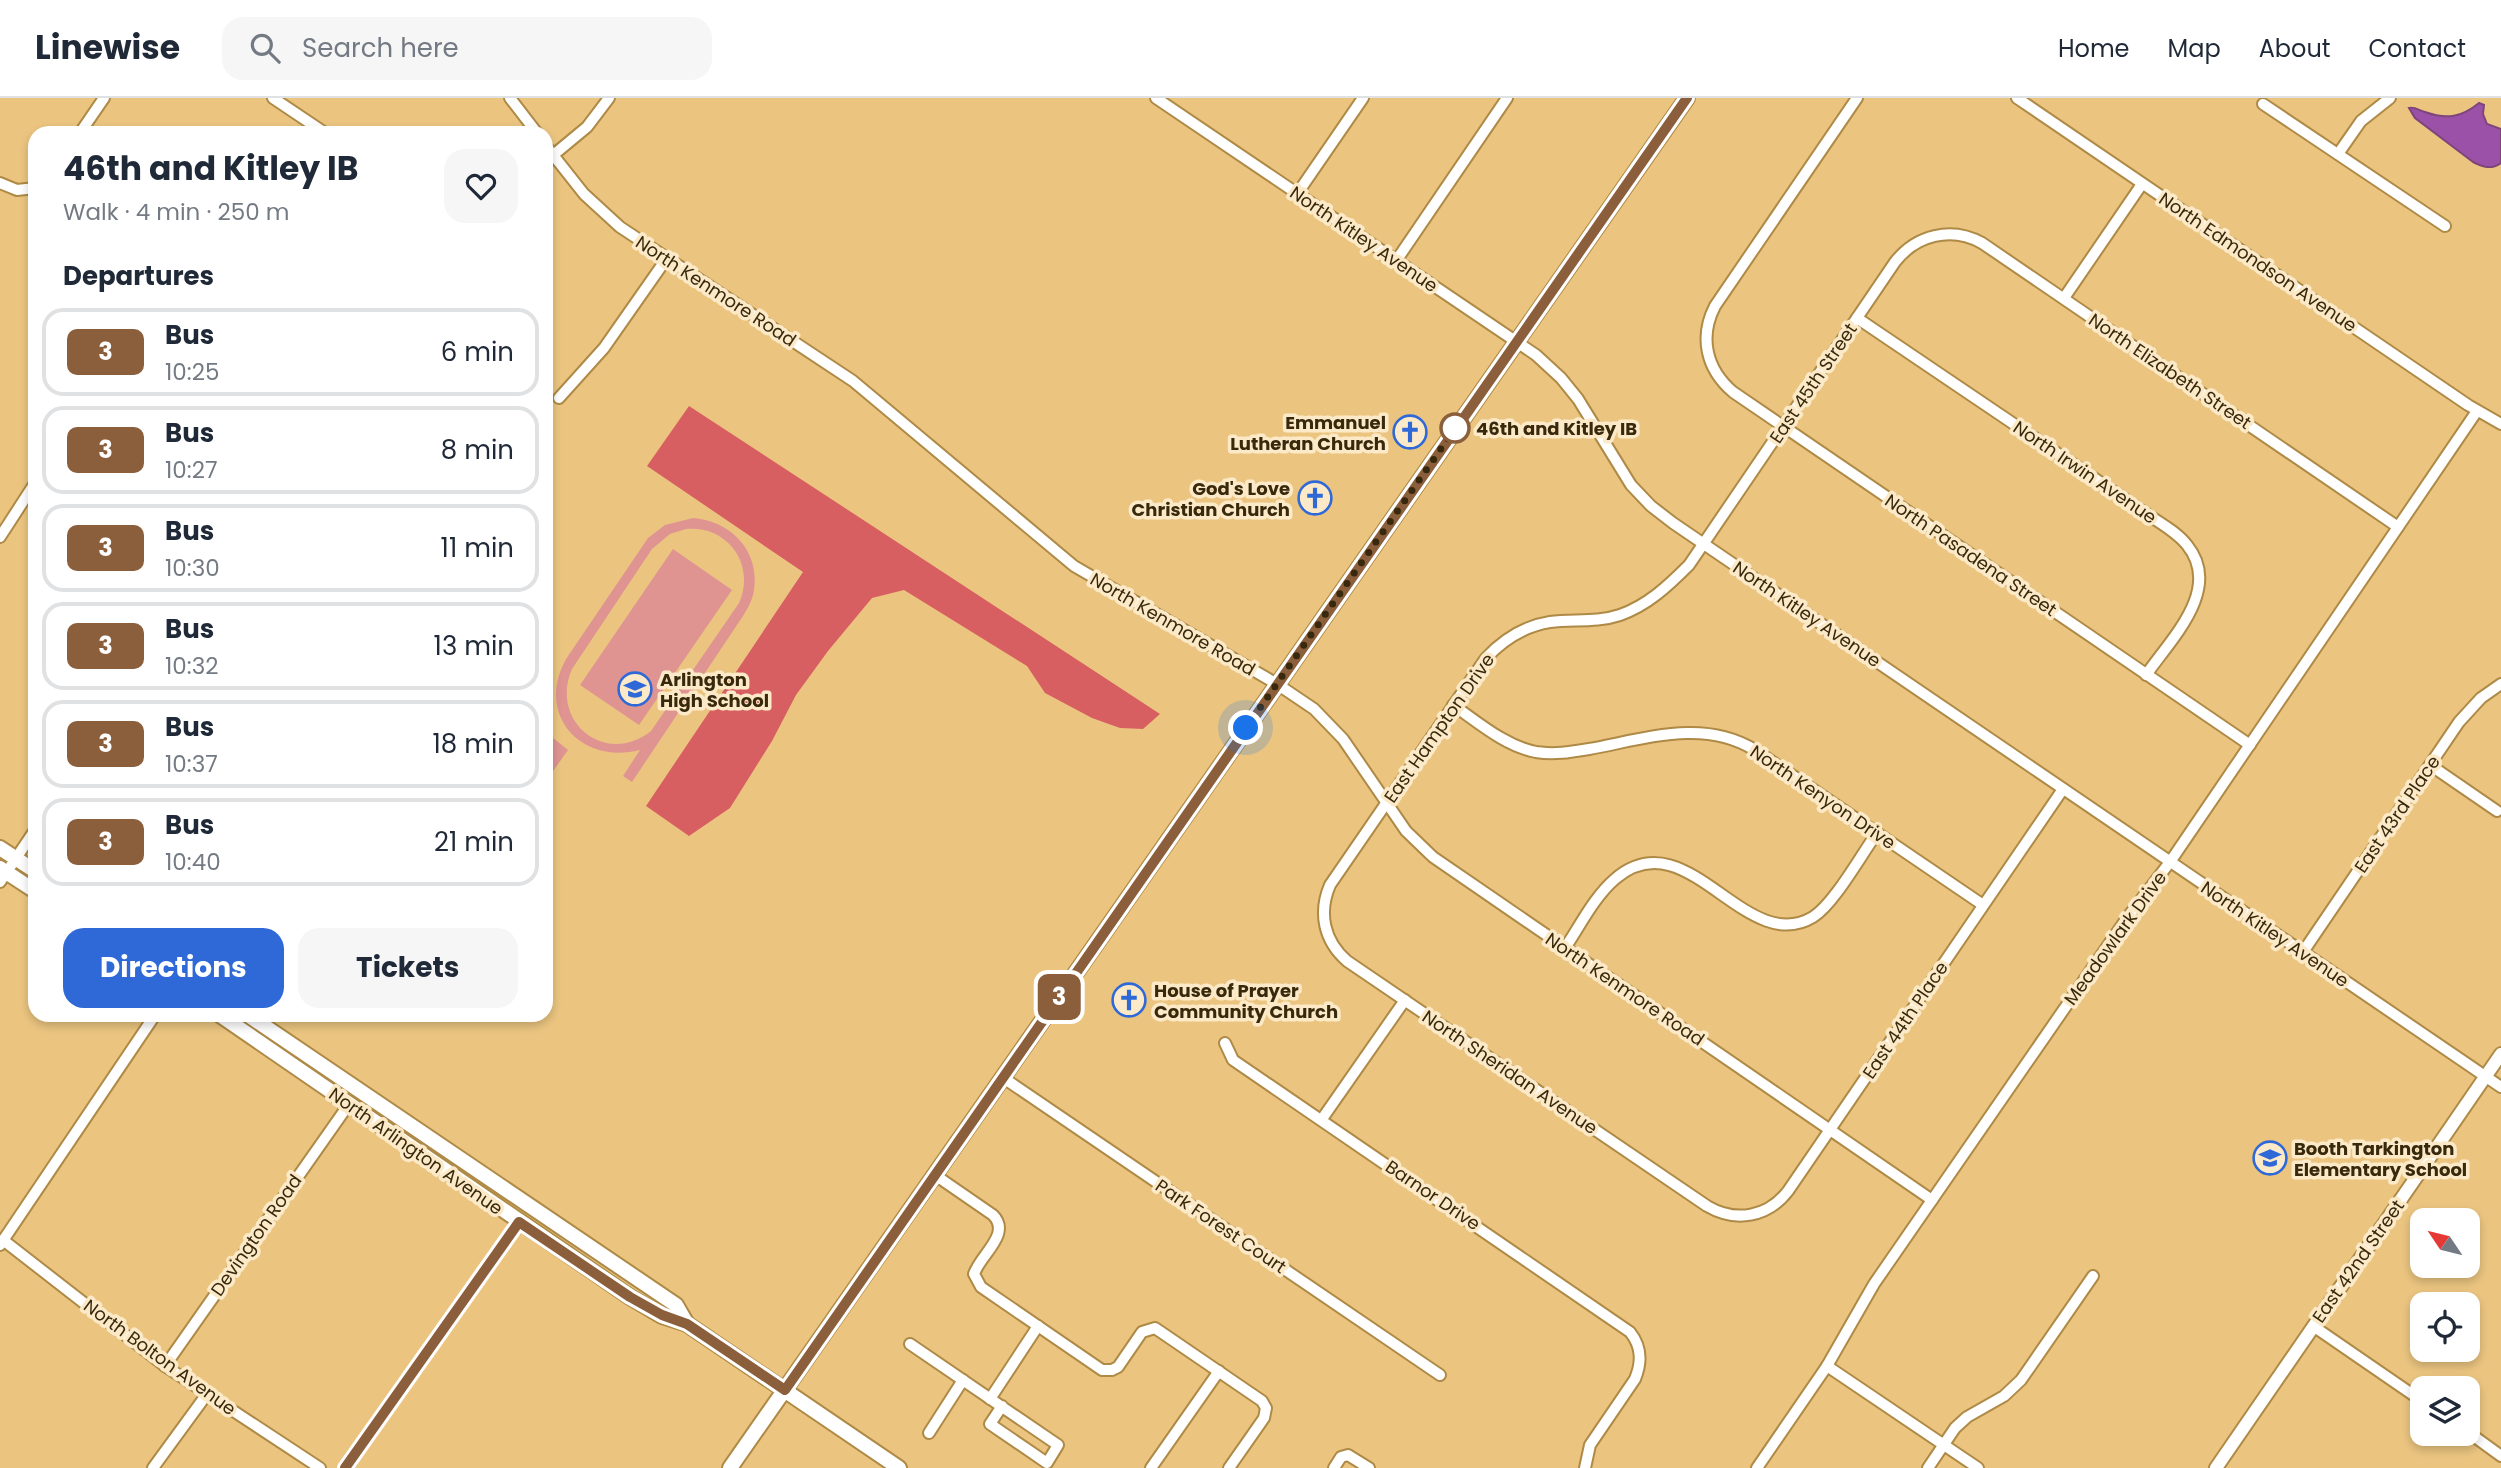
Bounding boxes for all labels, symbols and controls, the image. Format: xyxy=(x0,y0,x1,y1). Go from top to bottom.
search box xyxy=(222,17,712,80)
text: Linewise xyxy=(35,24,180,71)
icon: search xyxy=(246,29,284,67)
text: Search here xyxy=(302,30,459,66)
text: Home xyxy=(2058,32,2130,65)
text: Map xyxy=(2168,32,2221,65)
text: About xyxy=(2259,32,2330,65)
text: Contact xyxy=(2368,32,2466,65)
text: 46th and Kitley IB xyxy=(63,145,359,192)
button: heart xyxy=(444,149,518,223)
street label: North Kitley Avenue xyxy=(1285,180,1443,298)
street label: North Edmondson Avenue xyxy=(2154,186,2362,338)
text: Walk · 4 min · 250 m xyxy=(63,196,289,228)
street label: North Kenmore Road xyxy=(631,230,801,352)
text: Departures xyxy=(63,258,214,294)
street label: North Elizabeth Street xyxy=(2084,307,2256,435)
text: Bus xyxy=(165,317,214,353)
street label: East 45th Street xyxy=(1763,318,1863,448)
text: 6 min xyxy=(441,334,514,370)
text: 3 xyxy=(98,335,113,368)
text: 10:25 xyxy=(165,356,219,388)
place label: Emmanuel Lutheran Church xyxy=(1230,410,1386,456)
church icon: Emmanuel Lutheran Church xyxy=(1391,413,1429,451)
marker: 46th and Kitley IB xyxy=(1440,413,1470,443)
text: Bus xyxy=(165,415,214,451)
street label: North Irwin Avenue xyxy=(2008,415,2162,529)
place label: 46th and Kitley IB xyxy=(1476,416,1637,441)
text: 8 min xyxy=(441,432,514,468)
text: 3 xyxy=(98,433,113,466)
text: 10:27 xyxy=(165,454,218,486)
place label: God's Love Christian Church xyxy=(1132,476,1290,522)
church icon: God's Love Christian Church xyxy=(1296,479,1334,517)
street label: North Pasadena Street xyxy=(1880,488,2062,622)
text: Bus xyxy=(165,513,214,549)
text: 11 min xyxy=(441,530,514,566)
text: 3 xyxy=(98,531,113,564)
text: 10:30 xyxy=(165,552,220,584)
street label: North Kitley Avenue xyxy=(1728,555,1886,673)
street label: North Kenmore Road xyxy=(1086,566,1260,682)
text: Bus xyxy=(165,611,214,647)
text: 13 min xyxy=(434,628,514,664)
text: 3 xyxy=(98,629,113,662)
street label: East Hampton Drive xyxy=(1378,648,1500,808)
text: 10:32 xyxy=(165,650,218,682)
place label: Arlington High School xyxy=(660,667,769,713)
school or university icon: Arlington High School xyxy=(616,670,654,708)
text: Bus xyxy=(165,709,214,745)
your location xyxy=(1228,710,1263,745)
text: 18 min xyxy=(433,726,514,762)
text: 3 xyxy=(98,727,113,760)
street label: North Kenyon Drive xyxy=(1745,739,1901,855)
text: 10:37 xyxy=(165,748,218,780)
street label: East 43rd Place xyxy=(2348,750,2446,878)
text: Bus xyxy=(165,807,214,843)
text: 21 min xyxy=(434,824,514,860)
text: 3 xyxy=(98,825,113,858)
text: 10:40 xyxy=(165,846,221,878)
street label: Meadowlark Drive xyxy=(2058,866,2172,1010)
street label: North Kitley Avenue xyxy=(2196,875,2354,993)
street label: North Kenmore Road xyxy=(1541,926,1709,1052)
button: Directions xyxy=(63,928,284,1008)
button: Tickets xyxy=(298,928,518,1008)
street label: East 44th Place xyxy=(1856,956,1954,1084)
line badge: 3 xyxy=(1036,974,1082,1020)
place label: House of Prayer Community Church xyxy=(1154,978,1338,1024)
text: 3 xyxy=(1052,980,1066,1013)
church icon: House of Prayer Community Church xyxy=(1110,981,1148,1019)
street label: North Sheridan Avenue xyxy=(1417,1004,1603,1140)
street label: North Arlington Avenue xyxy=(324,1081,508,1221)
place label: Booth Tarkington Elementary School xyxy=(2294,1136,2467,1182)
school or university icon: Booth Tarkington Elementary School xyxy=(2251,1139,2289,1177)
street label: Barnor Drive xyxy=(1381,1154,1485,1236)
street label: Devington Road xyxy=(205,1169,307,1301)
street label: Park Forest Court xyxy=(1151,1173,1291,1279)
street label: East 42nd Street xyxy=(2306,1194,2410,1328)
north arrow xyxy=(2410,1208,2480,1278)
map controls xyxy=(2410,1208,2480,1446)
button: locate xyxy=(2410,1292,2480,1362)
street label: North Bolton Avenue xyxy=(79,1293,241,1421)
button: layers xyxy=(2410,1376,2480,1446)

